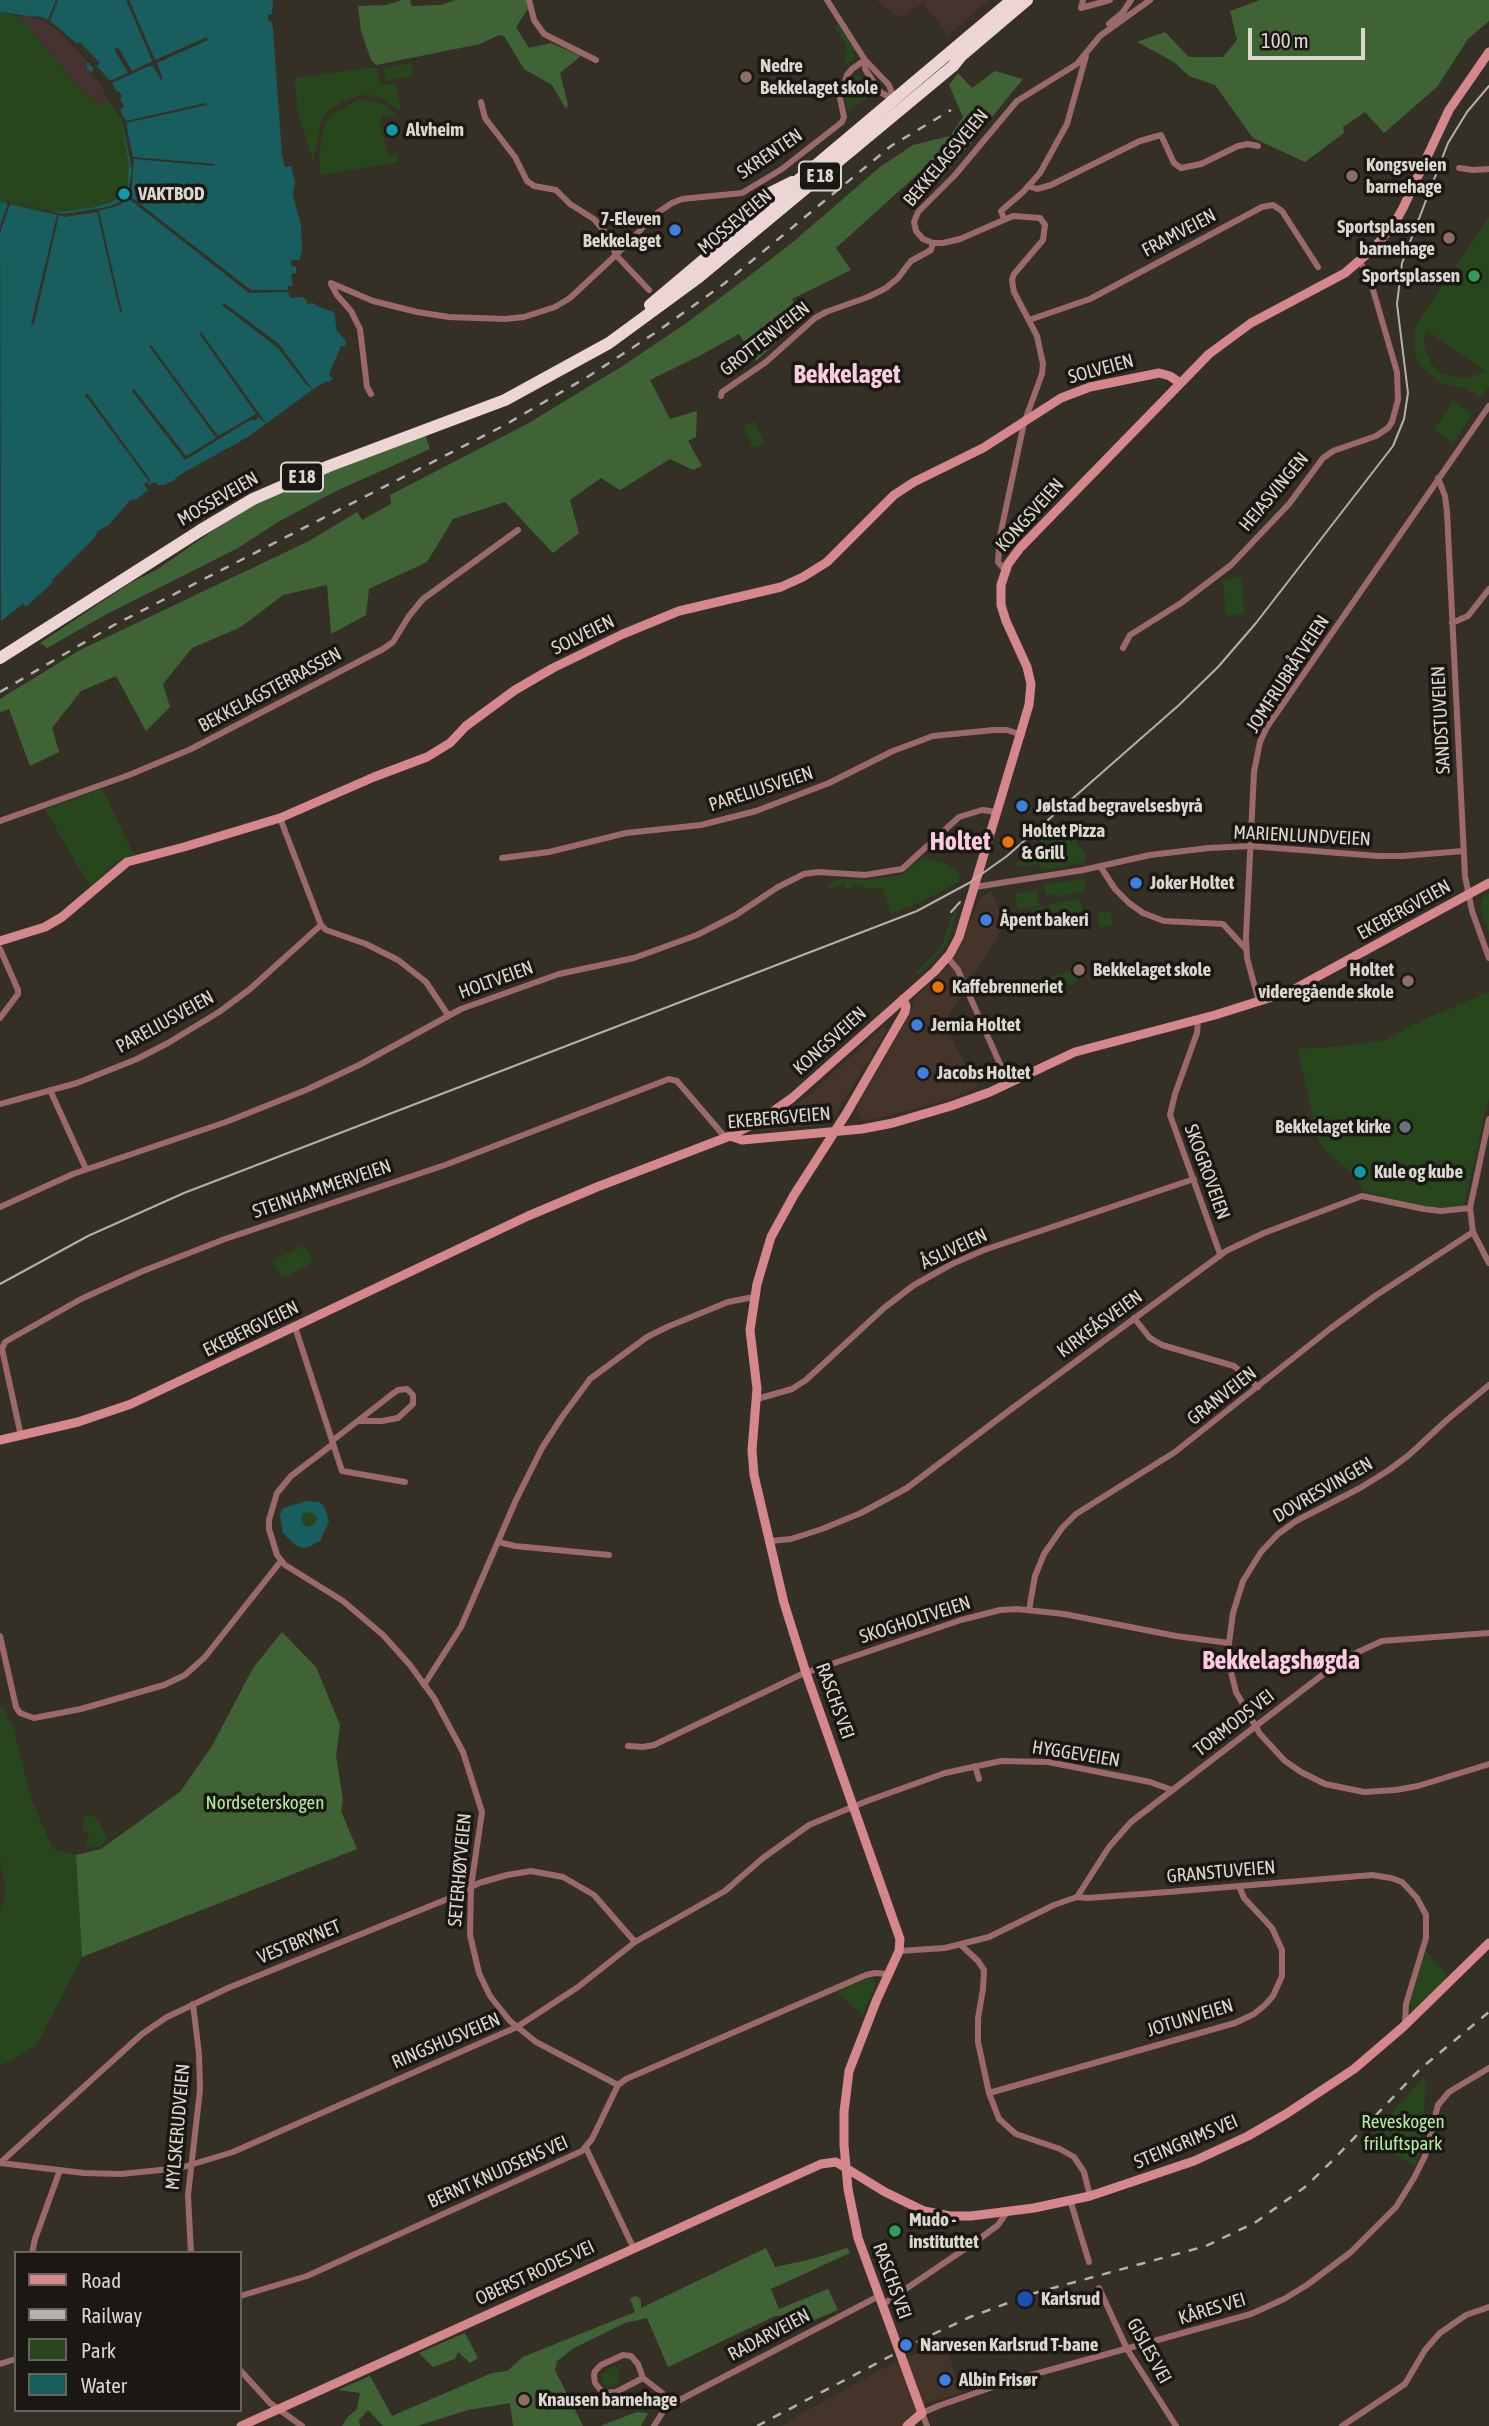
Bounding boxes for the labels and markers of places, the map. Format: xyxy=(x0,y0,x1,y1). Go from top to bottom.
place label: Nedre Bekkelaget skole xyxy=(760,55,878,99)
marker: Nedre Bekkelaget skole xyxy=(738,69,754,85)
place label: Alvheim xyxy=(406,119,464,141)
marker: Alvheim xyxy=(384,122,400,138)
place label: Kongsveien barnehage xyxy=(1366,154,1446,198)
marker: Kongsveien barnehage xyxy=(1344,168,1360,184)
place label: VAKTBOD xyxy=(138,183,205,205)
marker: VAKTBOD xyxy=(116,186,132,202)
place label: 7-Eleven Bekkelaget xyxy=(583,208,661,252)
place label: Sportsplassen barnehage xyxy=(1337,216,1435,260)
marker: 7-Eleven Bekkelaget xyxy=(667,222,683,238)
marker: Sportsplassen barnehage xyxy=(1441,230,1457,246)
place label: Sportsplassen xyxy=(1362,265,1460,287)
marker: Sportsplassen xyxy=(1466,268,1482,284)
place label: Jølstad begravelsesbyrå xyxy=(1036,795,1203,817)
marker: Jølstad begravelsesbyrå xyxy=(1014,798,1030,814)
place label: Holtet Pizza & Grill xyxy=(1022,820,1105,864)
marker: Holtet Pizza & Grill xyxy=(1000,834,1016,850)
place label: Joker Holtet xyxy=(1150,872,1234,894)
marker: Joker Holtet xyxy=(1128,875,1144,891)
place label: Åpent bakeri xyxy=(1000,909,1089,931)
marker: Åpent bakeri xyxy=(978,912,994,928)
place label: Bekkelaget skole xyxy=(1093,959,1211,981)
place label: Holtet videregående skole xyxy=(1258,959,1394,1003)
marker: Bekkelaget skole xyxy=(1071,962,1087,978)
marker: Holtet videregående skole xyxy=(1400,973,1416,989)
place label: Kaffebrenneriet xyxy=(952,976,1063,998)
marker: Kaffebrenneriet xyxy=(930,979,946,995)
place label: Jernia Holtet xyxy=(931,1014,1021,1036)
marker: Jernia Holtet xyxy=(909,1017,925,1033)
place label: Jacobs Holtet xyxy=(937,1062,1031,1084)
marker: Jacobs Holtet xyxy=(915,1065,931,1081)
place label: Bekkelaget kirke xyxy=(1275,1116,1391,1138)
marker: Bekkelaget kirke xyxy=(1397,1119,1413,1135)
place label: Kule og kube xyxy=(1374,1161,1463,1183)
marker: Kule og kube xyxy=(1352,1164,1368,1180)
place label: Mudo - instituttet xyxy=(909,2209,979,2253)
marker: Mudo - instituttet xyxy=(887,2223,903,2239)
place label: Karlsrud xyxy=(1041,2288,1100,2310)
marker: Karlsrud xyxy=(1015,2289,1035,2309)
place label: Narvesen Karlsrud T-bane xyxy=(920,2334,1098,2356)
marker: Narvesen Karlsrud T-bane xyxy=(898,2337,914,2353)
place label: Albin Frisør xyxy=(959,2369,1037,2391)
marker: Albin Frisør xyxy=(937,2372,953,2388)
place label: Knausen barnehage xyxy=(538,2389,677,2411)
marker: Knausen barnehage xyxy=(516,2392,532,2408)

